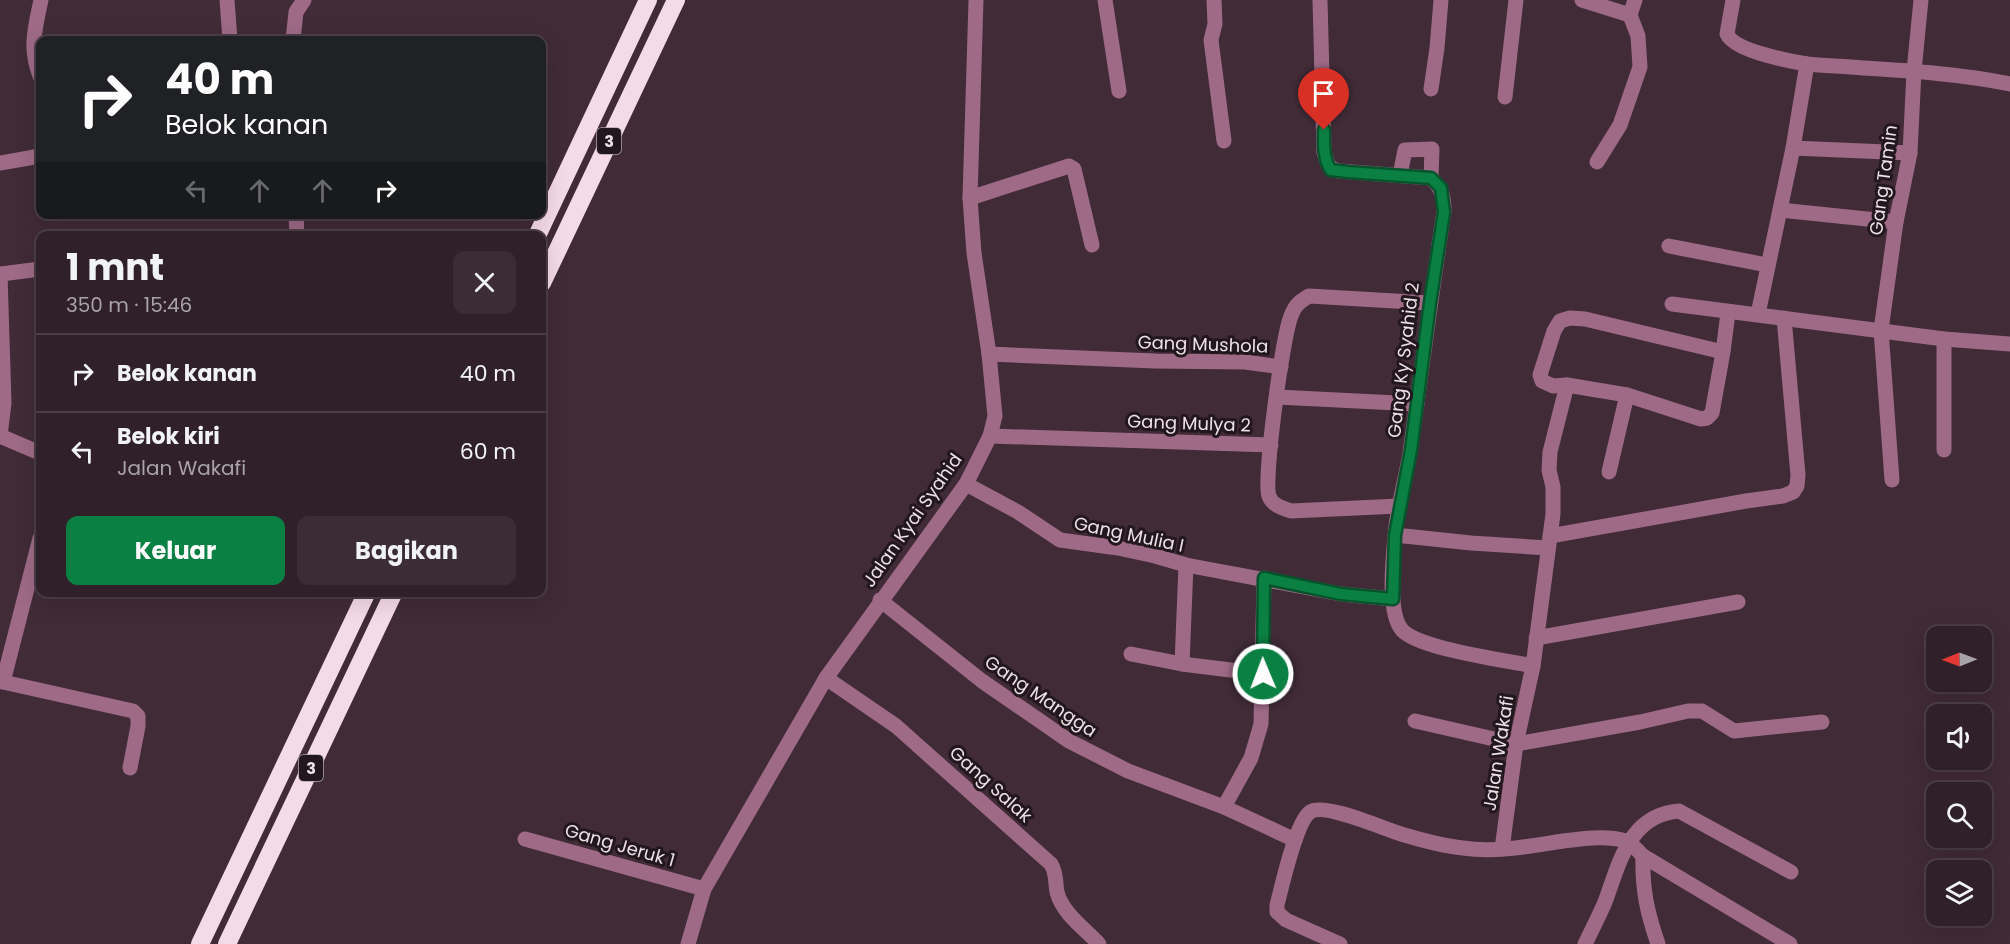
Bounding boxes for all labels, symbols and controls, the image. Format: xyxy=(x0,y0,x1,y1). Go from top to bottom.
text: 40 m xyxy=(165,50,274,109)
icon: right xyxy=(66,60,144,138)
pin xyxy=(1298,68,1349,130)
icon: arrive xyxy=(1307,77,1340,110)
text: Belok kanan xyxy=(165,106,328,143)
street label: Gang Tamin xyxy=(1863,123,1903,237)
road number: 3 xyxy=(597,128,621,154)
icon: left xyxy=(180,174,213,207)
icon: ahead xyxy=(243,174,276,207)
icon: ahead xyxy=(306,174,339,207)
icon: right xyxy=(369,174,402,207)
text: 1 mnt xyxy=(66,242,164,293)
button: close xyxy=(453,251,516,314)
street label: Gang Ky Syahid 2 xyxy=(1381,281,1425,439)
text: 350 m · 15:46 xyxy=(66,291,192,319)
street label: Gang Mushola xyxy=(1137,329,1269,359)
icon: right xyxy=(66,357,99,390)
text: Belok kanan xyxy=(117,358,257,389)
text: 40 m xyxy=(460,358,516,389)
street label: Gang Mulya 2 xyxy=(1127,408,1251,438)
text: Belok kiri xyxy=(117,421,220,452)
icon: left xyxy=(66,435,99,468)
text: 60 m xyxy=(460,436,516,467)
street label: Jalan Kyai Syahid xyxy=(856,448,968,592)
text: Jalan Wakafi xyxy=(117,454,246,482)
street label: Gang Mulia I xyxy=(1072,510,1186,558)
button: Keluar xyxy=(66,516,285,585)
button: Bagikan xyxy=(297,516,516,585)
north arrow xyxy=(1926,626,1992,692)
map controls xyxy=(1926,626,1992,926)
position arrow xyxy=(1231,642,1295,706)
street label: Gang Mangga xyxy=(980,649,1102,743)
street label: Jalan Wakafi xyxy=(1477,694,1519,812)
button: sound xyxy=(1926,704,1992,770)
street label: Gang Salak xyxy=(944,740,1038,828)
road number: 3 xyxy=(299,755,323,781)
button: search xyxy=(1926,782,1992,848)
street label: Gang Jeruk 1 xyxy=(562,817,678,873)
button: layers xyxy=(1926,860,1992,926)

